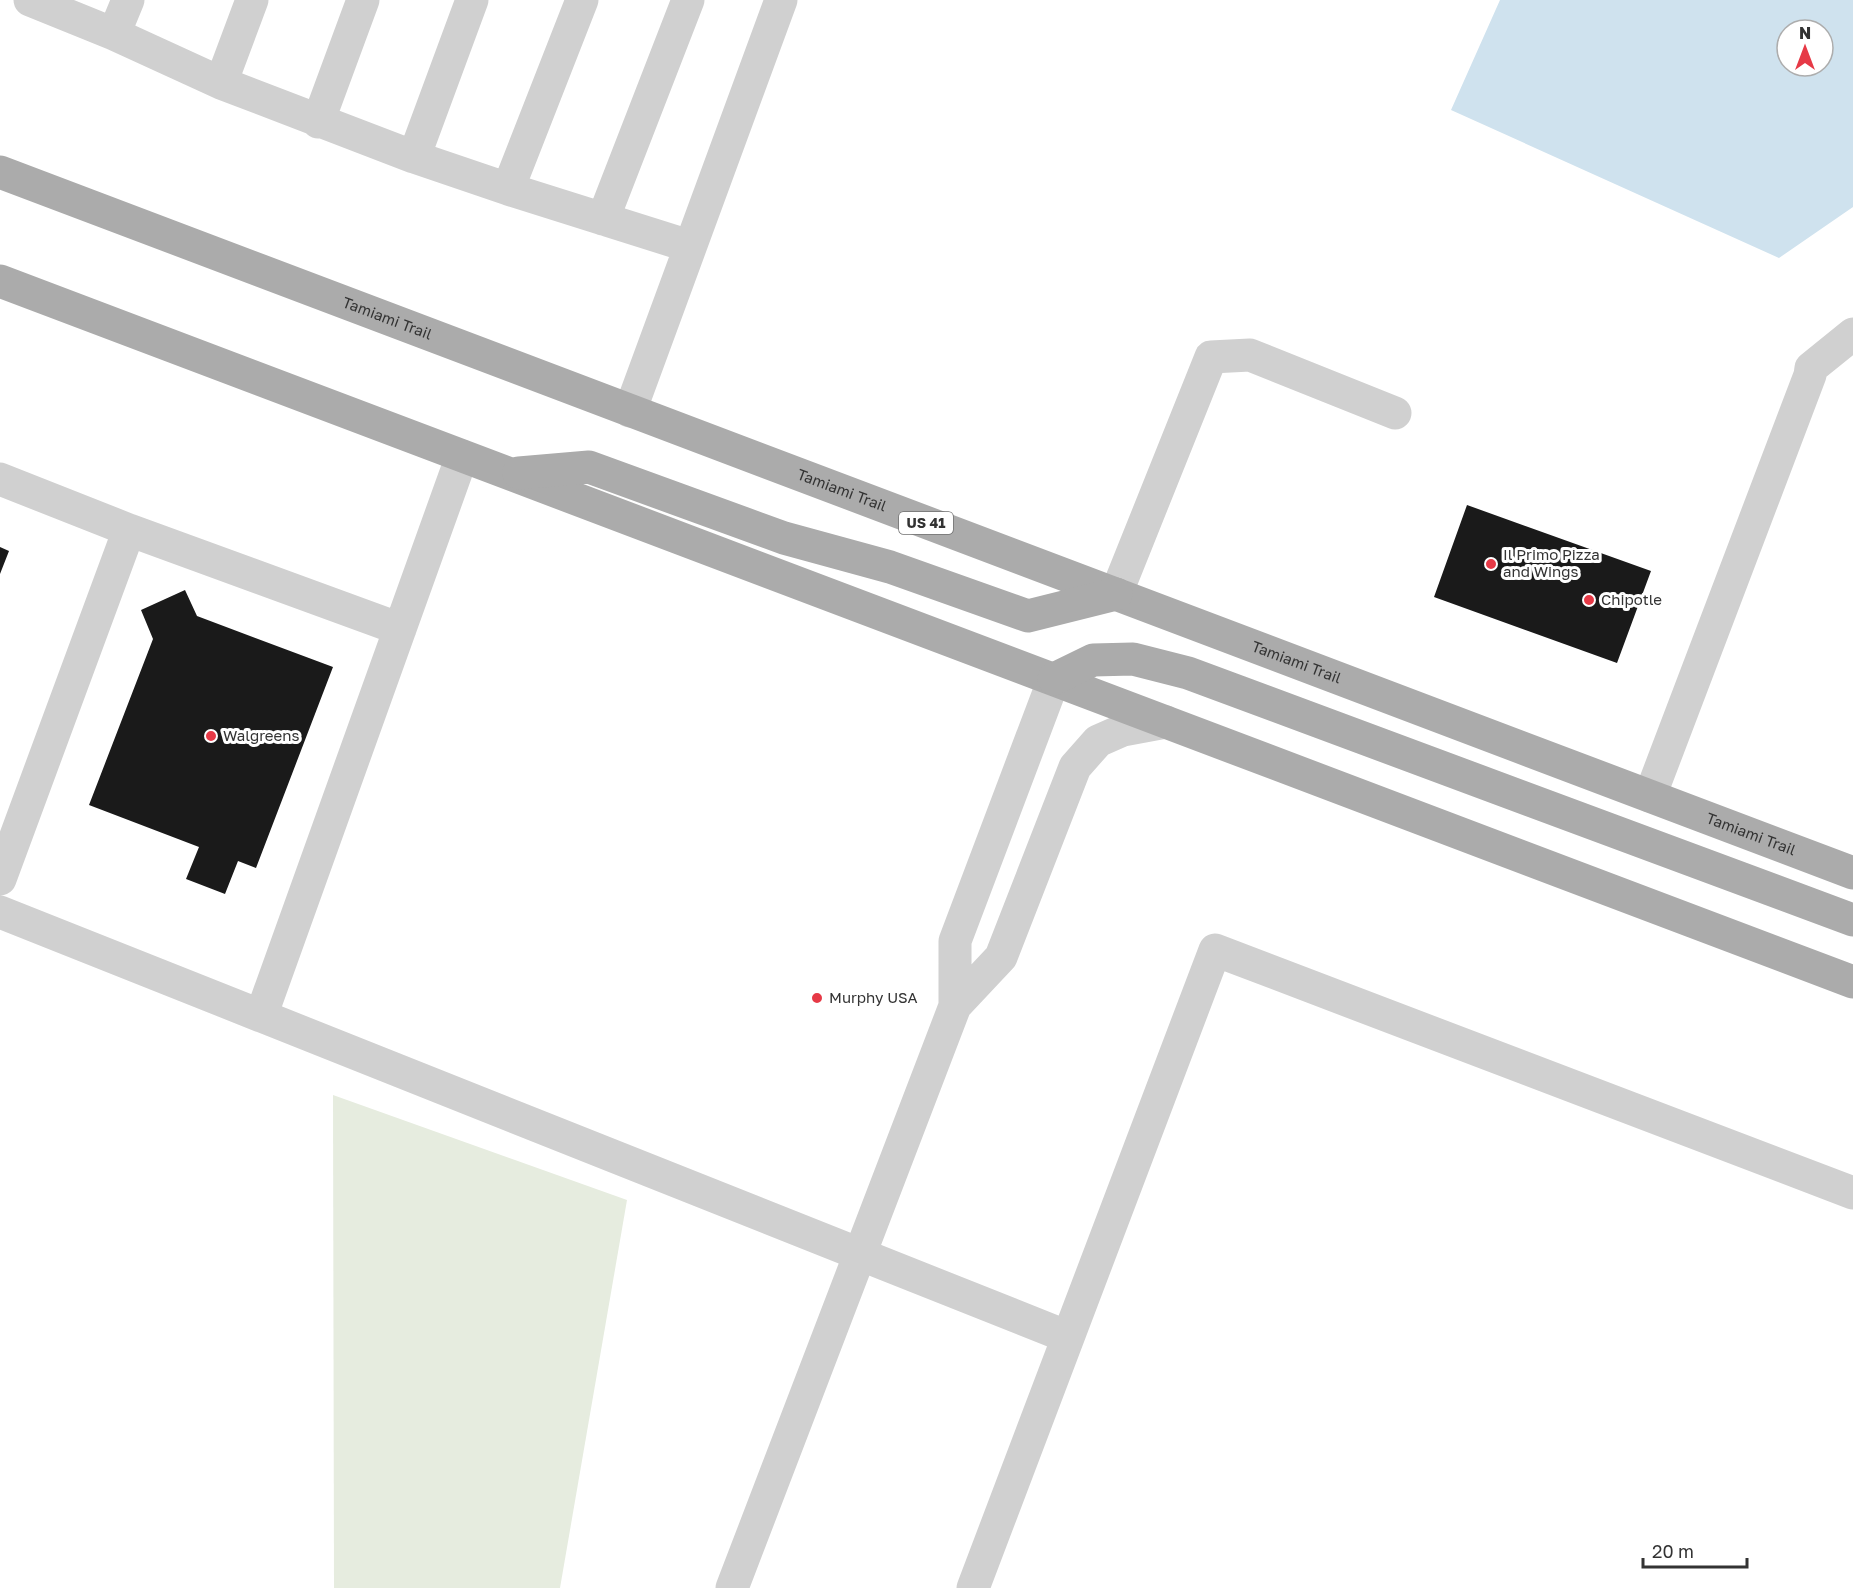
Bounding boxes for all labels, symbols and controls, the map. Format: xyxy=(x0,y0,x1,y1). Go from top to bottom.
north arrow xyxy=(1775,18,1835,78)
text: N xyxy=(1799,23,1811,43)
street label: Tamiami Trail xyxy=(340,292,435,343)
street label: Tamiami Trail xyxy=(795,464,890,515)
road number: US 41 xyxy=(899,512,953,534)
place label: Il Primo Pizza and Wings xyxy=(1503,545,1600,580)
marker: Il Primo Pizza and Wings xyxy=(1484,557,1498,571)
place label: Chipotle xyxy=(1601,590,1662,608)
marker: Chipotle xyxy=(1582,593,1596,607)
street label: Tamiami Trail xyxy=(1249,636,1344,687)
place label: Walgreens xyxy=(223,726,299,744)
marker: Walgreens xyxy=(204,729,218,743)
street label: Tamiami Trail xyxy=(1704,808,1799,859)
place label: Murphy USA xyxy=(829,988,918,1006)
marker: Murphy USA xyxy=(810,991,824,1005)
scale bar xyxy=(1643,1531,1746,1569)
text: 20 m xyxy=(1652,1540,1694,1562)

